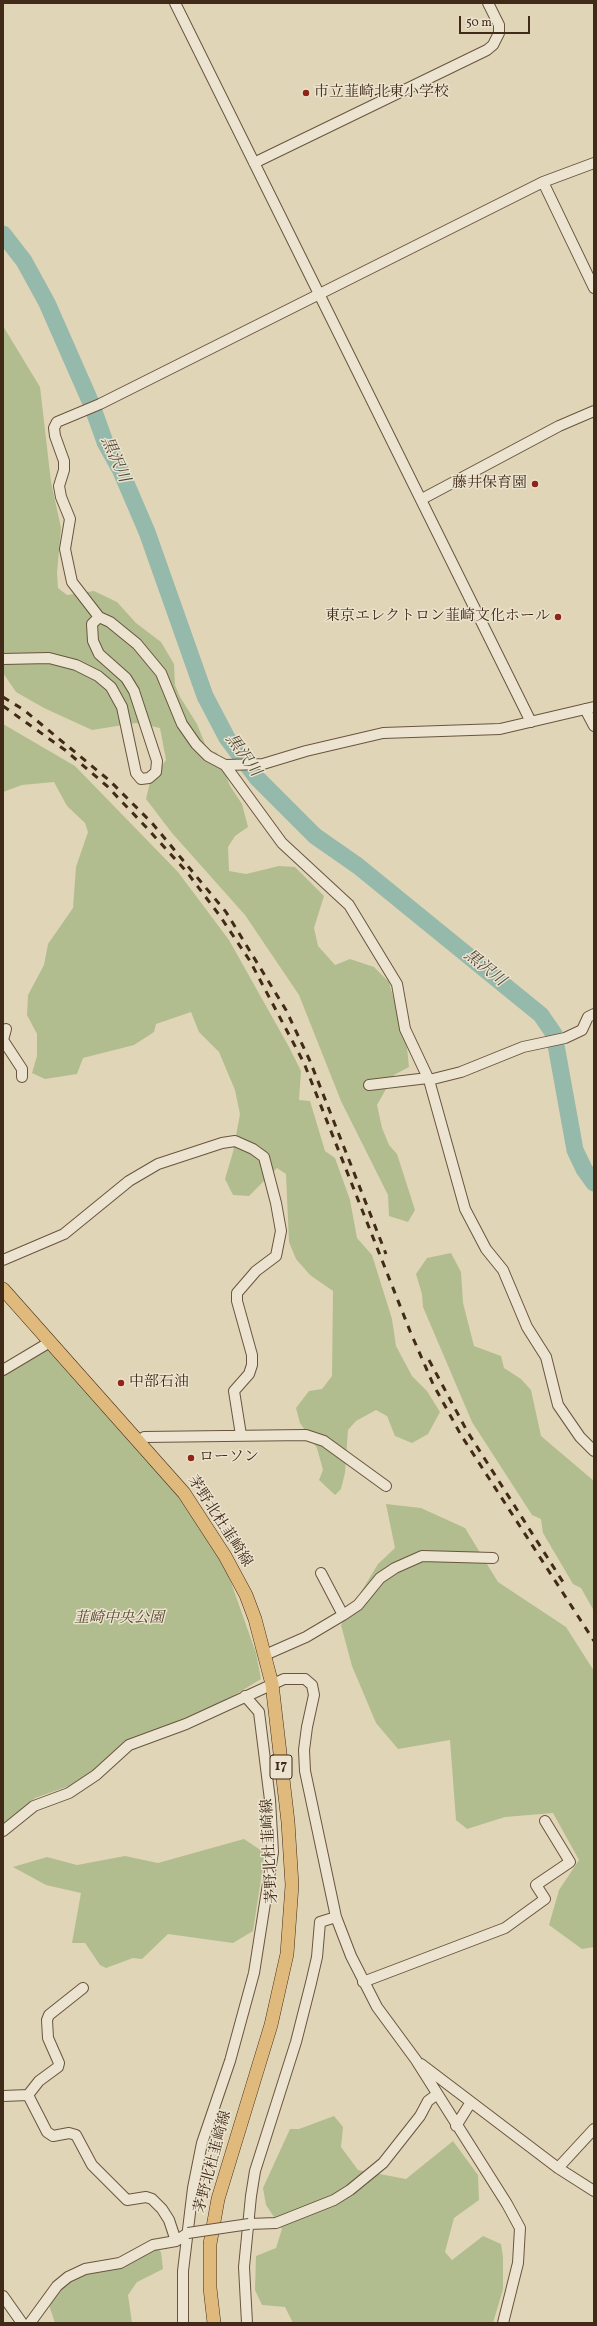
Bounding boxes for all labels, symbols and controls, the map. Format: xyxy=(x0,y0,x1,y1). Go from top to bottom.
scale bar xyxy=(461,8,532,34)
text: 50 m xyxy=(466,15,492,31)
place label: 市立韮崎北東小学校 xyxy=(314,84,449,102)
marker: 市立韮崎北東小学校 xyxy=(301,88,311,98)
water label: 黒沢川 xyxy=(95,434,133,486)
place label: 藤井保育園 xyxy=(452,475,527,493)
marker: 藤井保育園 xyxy=(530,479,540,489)
place label: 東京エレクトロン韮崎文化ホール xyxy=(325,608,550,626)
marker: 東京エレクトロン韮崎文化ホール xyxy=(553,612,563,622)
water label: 黒沢川 xyxy=(220,731,264,781)
water label: 黒沢川 xyxy=(459,946,509,992)
place label: 中部石油 xyxy=(129,1374,189,1392)
marker: 中部石油 xyxy=(116,1378,126,1388)
place label: ローソン xyxy=(199,1449,259,1467)
marker: ローソン xyxy=(186,1453,196,1463)
street label: 茅野北杜韮崎線 xyxy=(183,1473,255,1571)
park label: 韮崎中央公園 xyxy=(74,1610,164,1628)
road number: 17 xyxy=(270,1755,292,1779)
street label: 茅野北杜韮崎線 xyxy=(259,1798,283,1904)
street label: 茅野北杜韮崎線 xyxy=(192,2109,236,2215)

